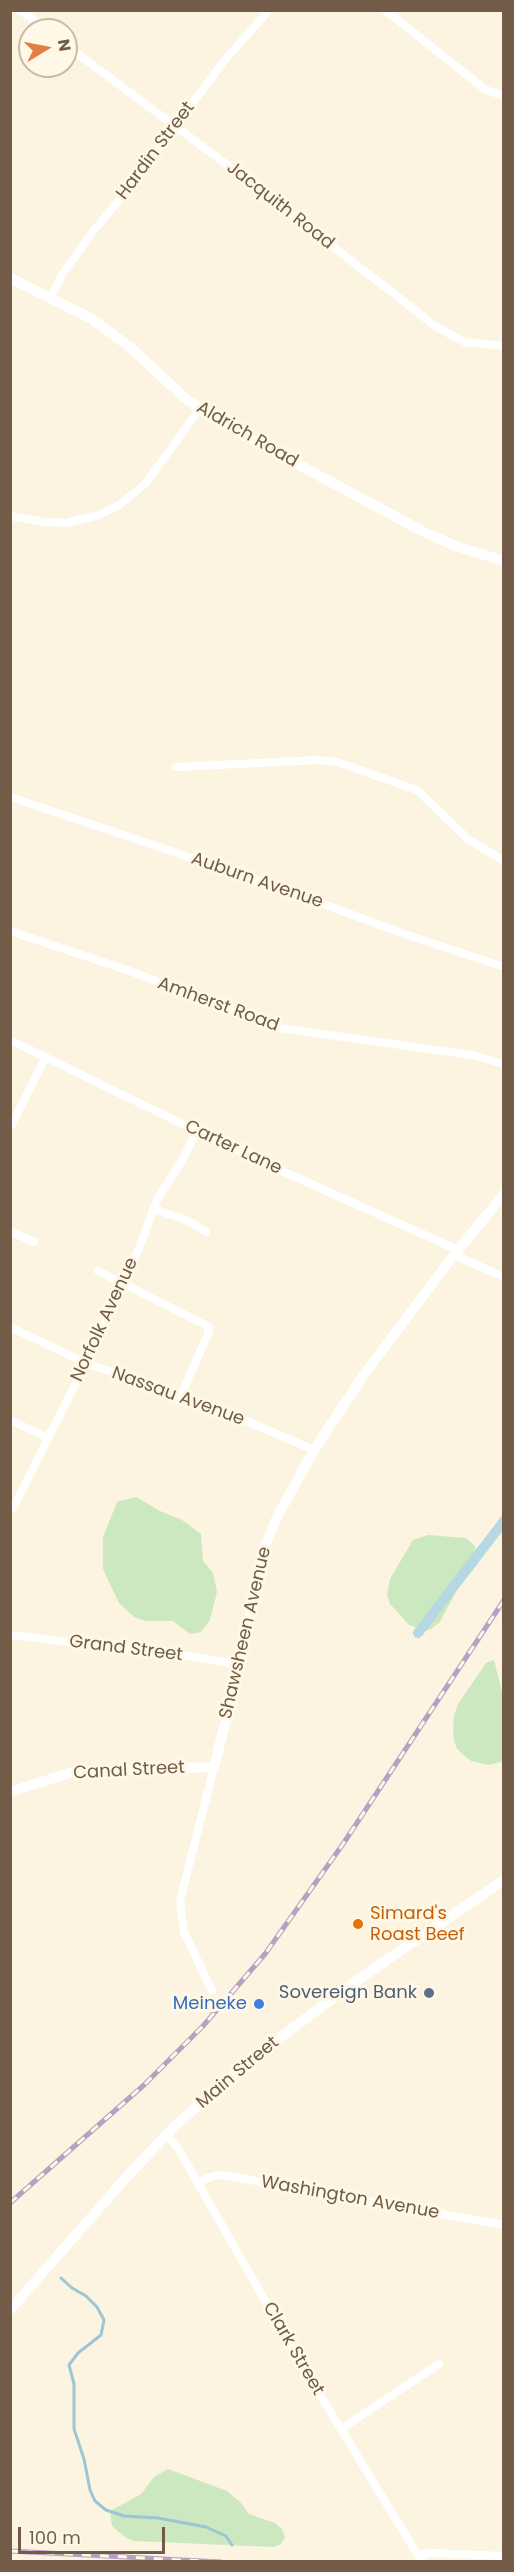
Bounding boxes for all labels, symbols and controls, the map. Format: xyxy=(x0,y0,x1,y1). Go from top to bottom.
north arrow xyxy=(18,18,78,78)
text: N xyxy=(52,37,77,53)
street label: Hardin Street xyxy=(112,98,200,204)
street label: Jacquith Road xyxy=(222,157,338,255)
street label: Aldrich Road xyxy=(192,397,302,473)
street label: Auburn Avenue xyxy=(188,848,326,914)
street label: Amherst Road xyxy=(154,973,282,1037)
street label: Carter Lane xyxy=(181,1116,285,1180)
street label: Norfolk Avenue xyxy=(67,1255,143,1385)
street label: Nassau Avenue xyxy=(109,1363,247,1431)
street label: Shawsheen Avenue xyxy=(216,1545,276,1721)
street label: Grand Street xyxy=(68,1631,184,1667)
street label: Canal Street xyxy=(73,1757,185,1785)
place label: Simard's Roast Beef xyxy=(370,1903,465,1946)
marker: Simard's Roast Beef xyxy=(351,1917,365,1931)
place label: Sovereign Bank xyxy=(279,1982,417,2004)
marker: Sovereign Bank xyxy=(422,1986,436,2000)
place label: Meineke xyxy=(173,1993,247,2015)
marker: Meineke xyxy=(252,1997,266,2011)
street label: Main Street xyxy=(192,2032,284,2114)
street label: Washington Avenue xyxy=(259,2172,441,2224)
street label: Clark Street xyxy=(258,2299,328,2399)
scale bar xyxy=(21,2515,168,2553)
text: 100 m xyxy=(29,2525,81,2550)

